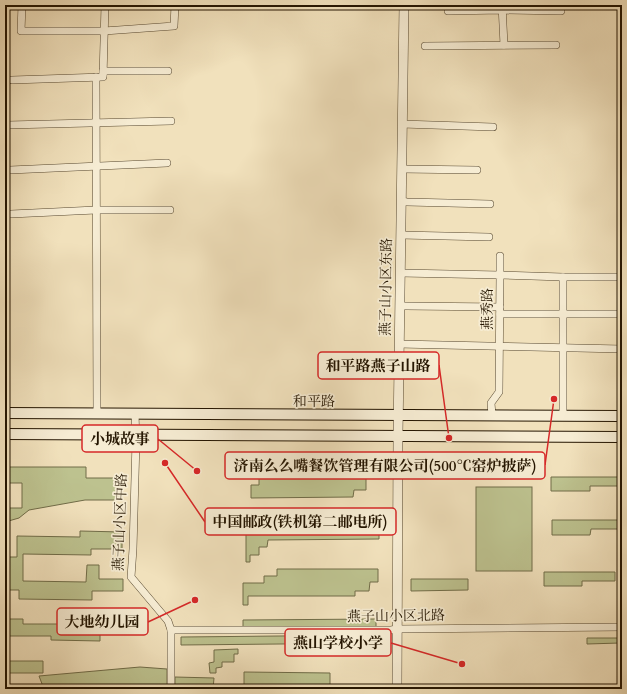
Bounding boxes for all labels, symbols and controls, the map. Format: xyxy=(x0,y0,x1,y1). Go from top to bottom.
street label: 燕子山小区东路 xyxy=(376,238,396,336)
street label: 燕秀路 xyxy=(478,288,497,330)
callout: 和平路燕子山路 xyxy=(318,352,439,379)
text: 和平路燕子山路 xyxy=(325,356,431,376)
street label: 和平路 xyxy=(293,392,335,411)
callout: 小城故事 xyxy=(82,425,158,452)
text: 小城故事 xyxy=(90,429,150,449)
callout: 济南么么嘴餐饮管理有限公司(500℃窑炉披萨) xyxy=(225,452,545,479)
text: 济南么么嘴餐饮管理有限公司(500℃窑炉披萨) xyxy=(233,456,537,476)
street label: 燕子山小区中路 xyxy=(109,473,131,571)
callout: 中国邮政(铁机第二邮电所) xyxy=(205,508,396,535)
text: 中国邮政(铁机第二邮电所) xyxy=(212,512,388,532)
street label: 燕子山小区北路 xyxy=(347,606,445,626)
callout: 大地幼儿园 xyxy=(57,608,148,635)
text: 大地幼儿园 xyxy=(64,612,140,632)
callout: 燕山学校小学 xyxy=(285,629,391,656)
text: 燕山学校小学 xyxy=(293,633,383,653)

